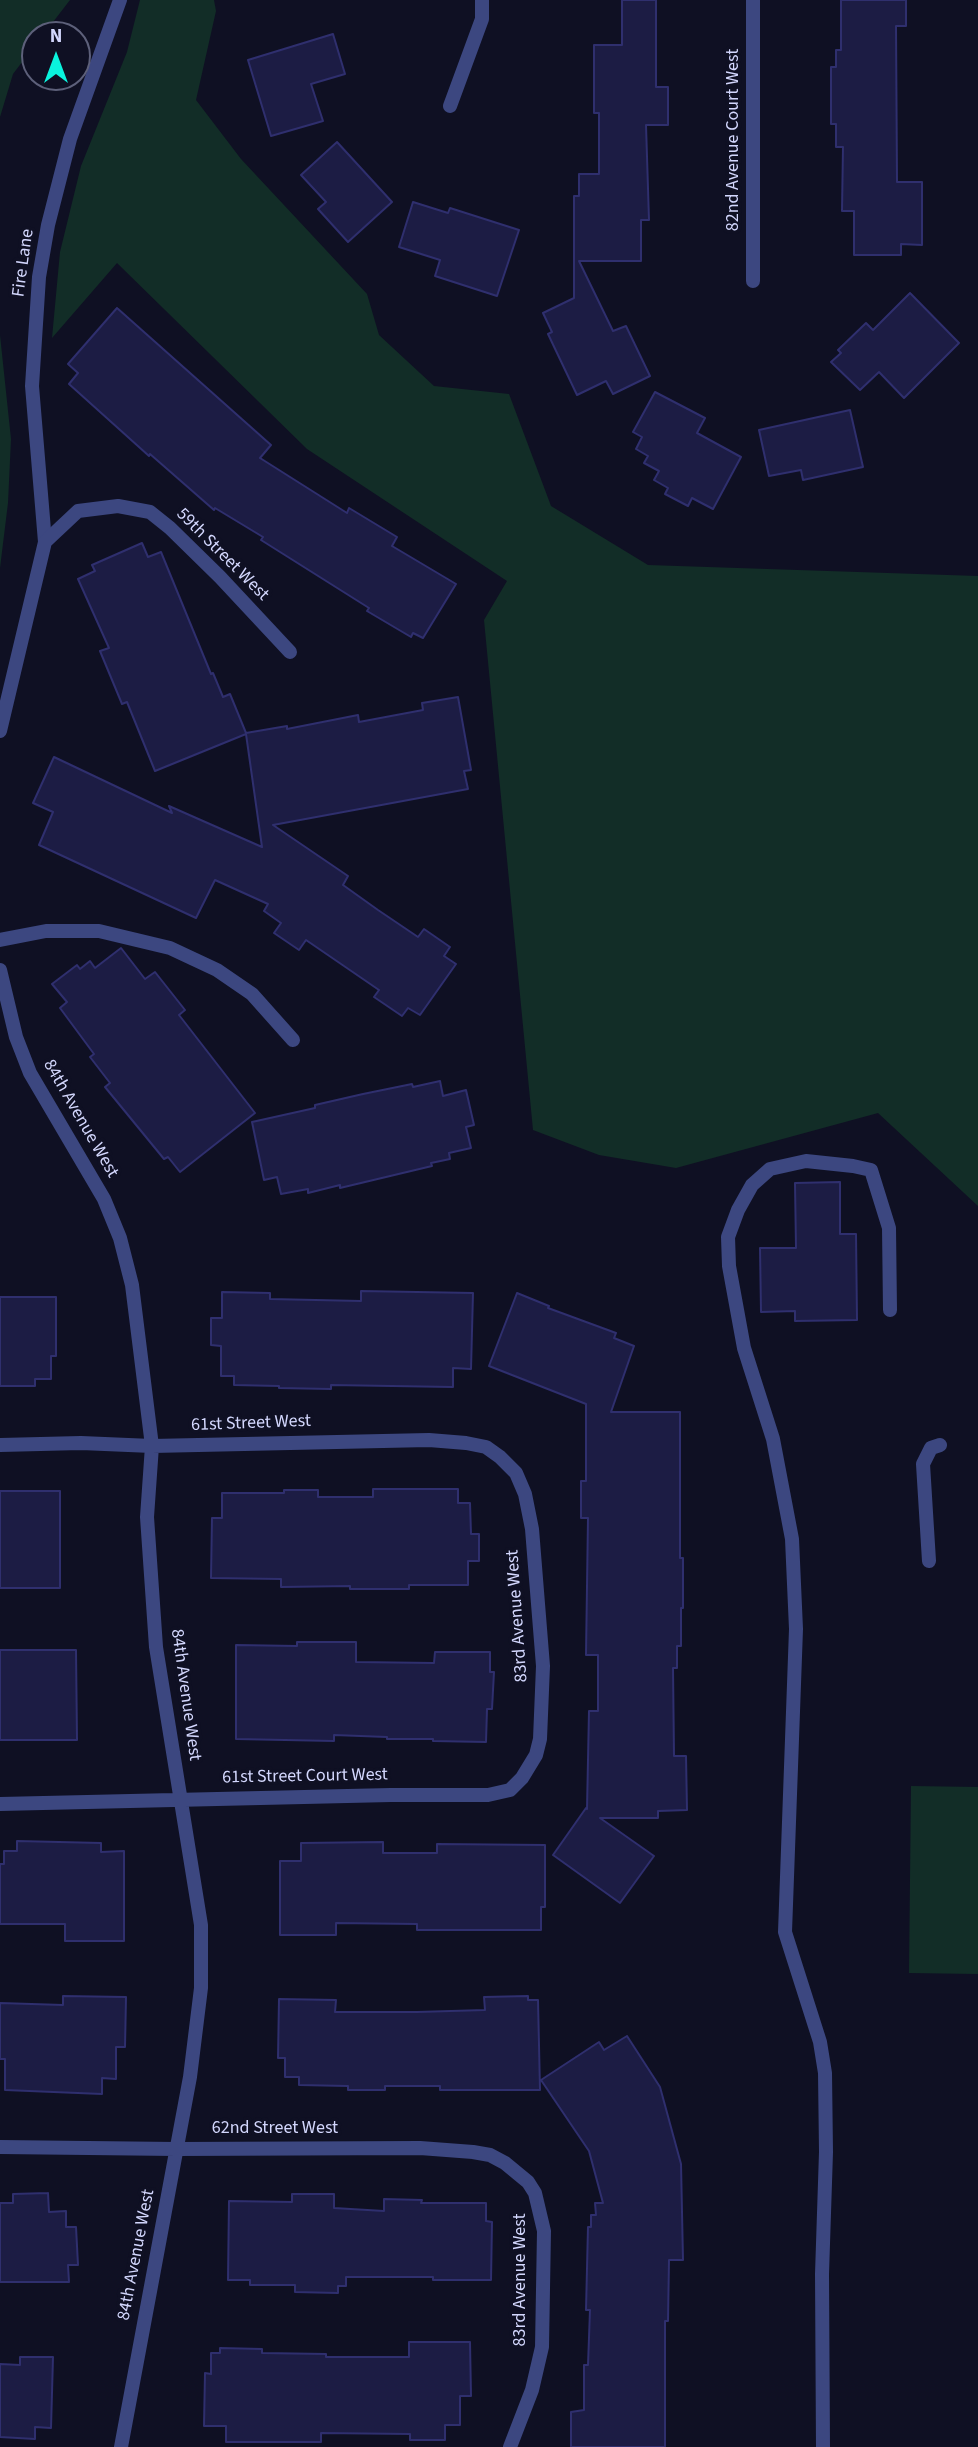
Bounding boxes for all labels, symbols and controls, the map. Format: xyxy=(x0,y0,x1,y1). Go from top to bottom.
north arrow xyxy=(21,21,91,91)
text: N xyxy=(50,23,62,50)
street label: 82nd Avenue Court West xyxy=(723,49,745,231)
street label: Fire Lane xyxy=(9,228,39,298)
street label: 59th Street West xyxy=(171,504,273,606)
street label: 84th Avenue West xyxy=(37,1056,123,1182)
street label: 61st Street West xyxy=(191,1411,311,1437)
street label: 83rd Avenue West xyxy=(503,1549,533,1683)
street label: 84th Avenue West xyxy=(165,1628,205,1762)
street label: 61st Street Court West xyxy=(222,1765,388,1789)
street label: 62nd Street West xyxy=(212,2118,338,2140)
street label: 84th Avenue West xyxy=(114,2188,160,2322)
street label: 83rd Avenue West xyxy=(510,2214,532,2346)

